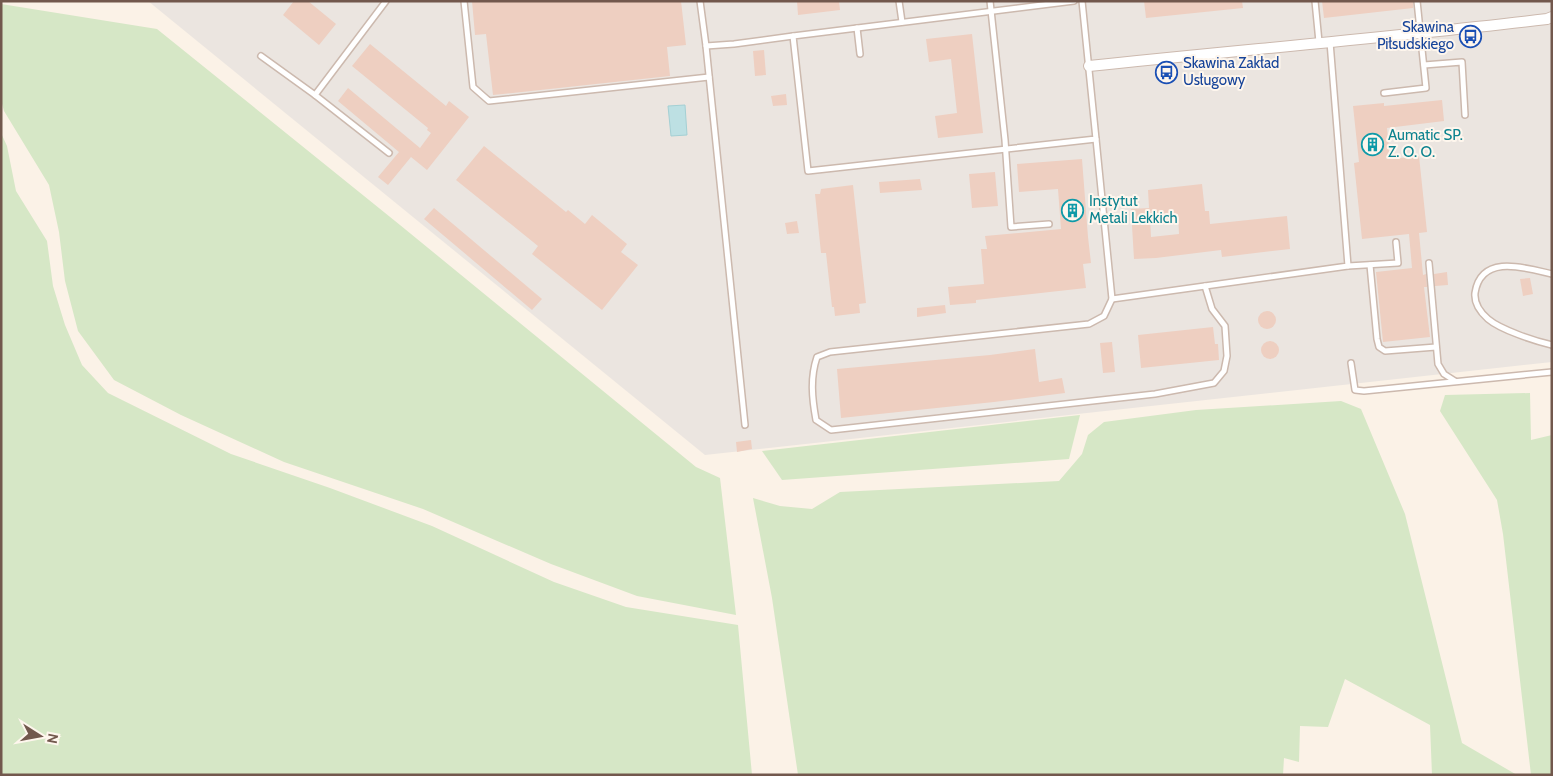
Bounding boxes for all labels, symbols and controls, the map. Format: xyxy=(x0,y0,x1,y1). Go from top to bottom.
place label: Skawina Piłsudskiego xyxy=(1377,18,1455,53)
bus stop icon: Skawina Piłsudskiego xyxy=(1458,24,1482,48)
place label: Skawina Zakład Usługowy xyxy=(1183,54,1279,89)
bus stop icon: Skawina Zakład Usługowy xyxy=(1155,60,1179,84)
place label: Aumatic SP. Z. O. O. xyxy=(1388,126,1463,161)
building icon: Aumatic SP. Z. O. O. xyxy=(1360,132,1384,156)
place label: Instytut Metali Lekkich xyxy=(1089,192,1178,227)
building icon: Instytut Metali Lekkich xyxy=(1061,198,1085,222)
north arrow xyxy=(15,711,65,761)
text: N xyxy=(43,732,63,745)

